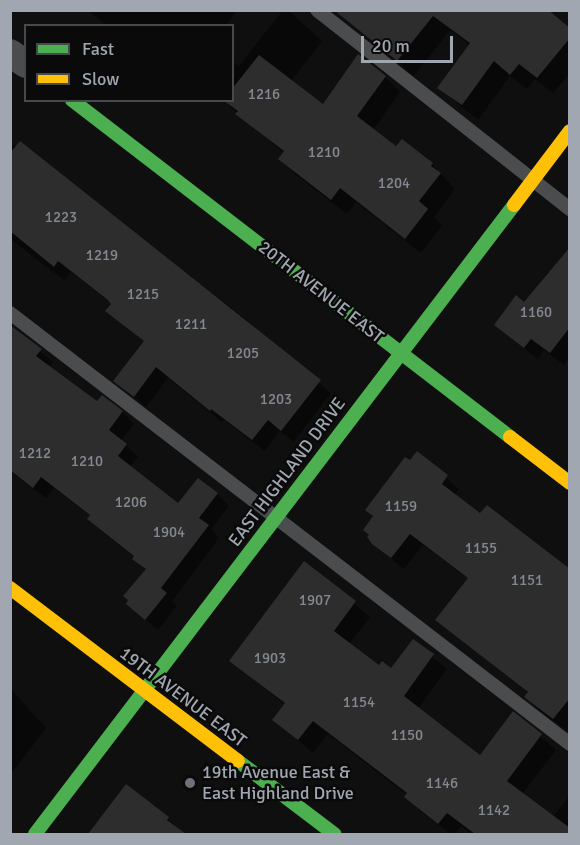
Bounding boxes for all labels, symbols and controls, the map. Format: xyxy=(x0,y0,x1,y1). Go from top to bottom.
legend xyxy=(24,24,234,102)
scale bar xyxy=(364,24,456,62)
text: 20 m xyxy=(372,35,410,57)
text: Fast xyxy=(82,38,114,60)
text: Slow xyxy=(82,68,119,90)
house number: 1216 xyxy=(248,86,280,104)
house number: 1210 xyxy=(308,144,340,162)
house number: 1204 xyxy=(378,175,410,193)
house number: 1223 xyxy=(45,209,77,227)
street label: 20TH AVENUE EAST xyxy=(254,236,388,348)
house number: 1219 xyxy=(86,247,118,265)
house number: 1215 xyxy=(127,286,159,304)
house number: 1160 xyxy=(520,304,552,322)
house number: 1211 xyxy=(175,316,207,334)
house number: 1205 xyxy=(227,345,259,363)
house number: 1203 xyxy=(260,391,292,409)
street label: EAST HIGHLAND DRIVE xyxy=(224,393,350,551)
house number: 1212 xyxy=(19,445,51,463)
house number: 1210 xyxy=(71,453,103,471)
house number: 1206 xyxy=(115,494,147,512)
house number: 1159 xyxy=(385,498,417,516)
house number: 1904 xyxy=(153,524,185,542)
house number: 1155 xyxy=(465,540,497,558)
house number: 1151 xyxy=(511,572,543,590)
house number: 1907 xyxy=(299,592,331,610)
street label: 19TH AVENUE EAST xyxy=(115,642,251,752)
house number: 1903 xyxy=(254,650,286,668)
house number: 1154 xyxy=(343,694,375,712)
house number: 1150 xyxy=(391,727,423,745)
place label: 19th Avenue East & East Highland Drive xyxy=(202,762,354,804)
house number: 1146 xyxy=(426,775,458,793)
marker: 19th Avenue East & East Highland Drive xyxy=(183,776,197,790)
house number: 1142 xyxy=(478,802,510,820)

